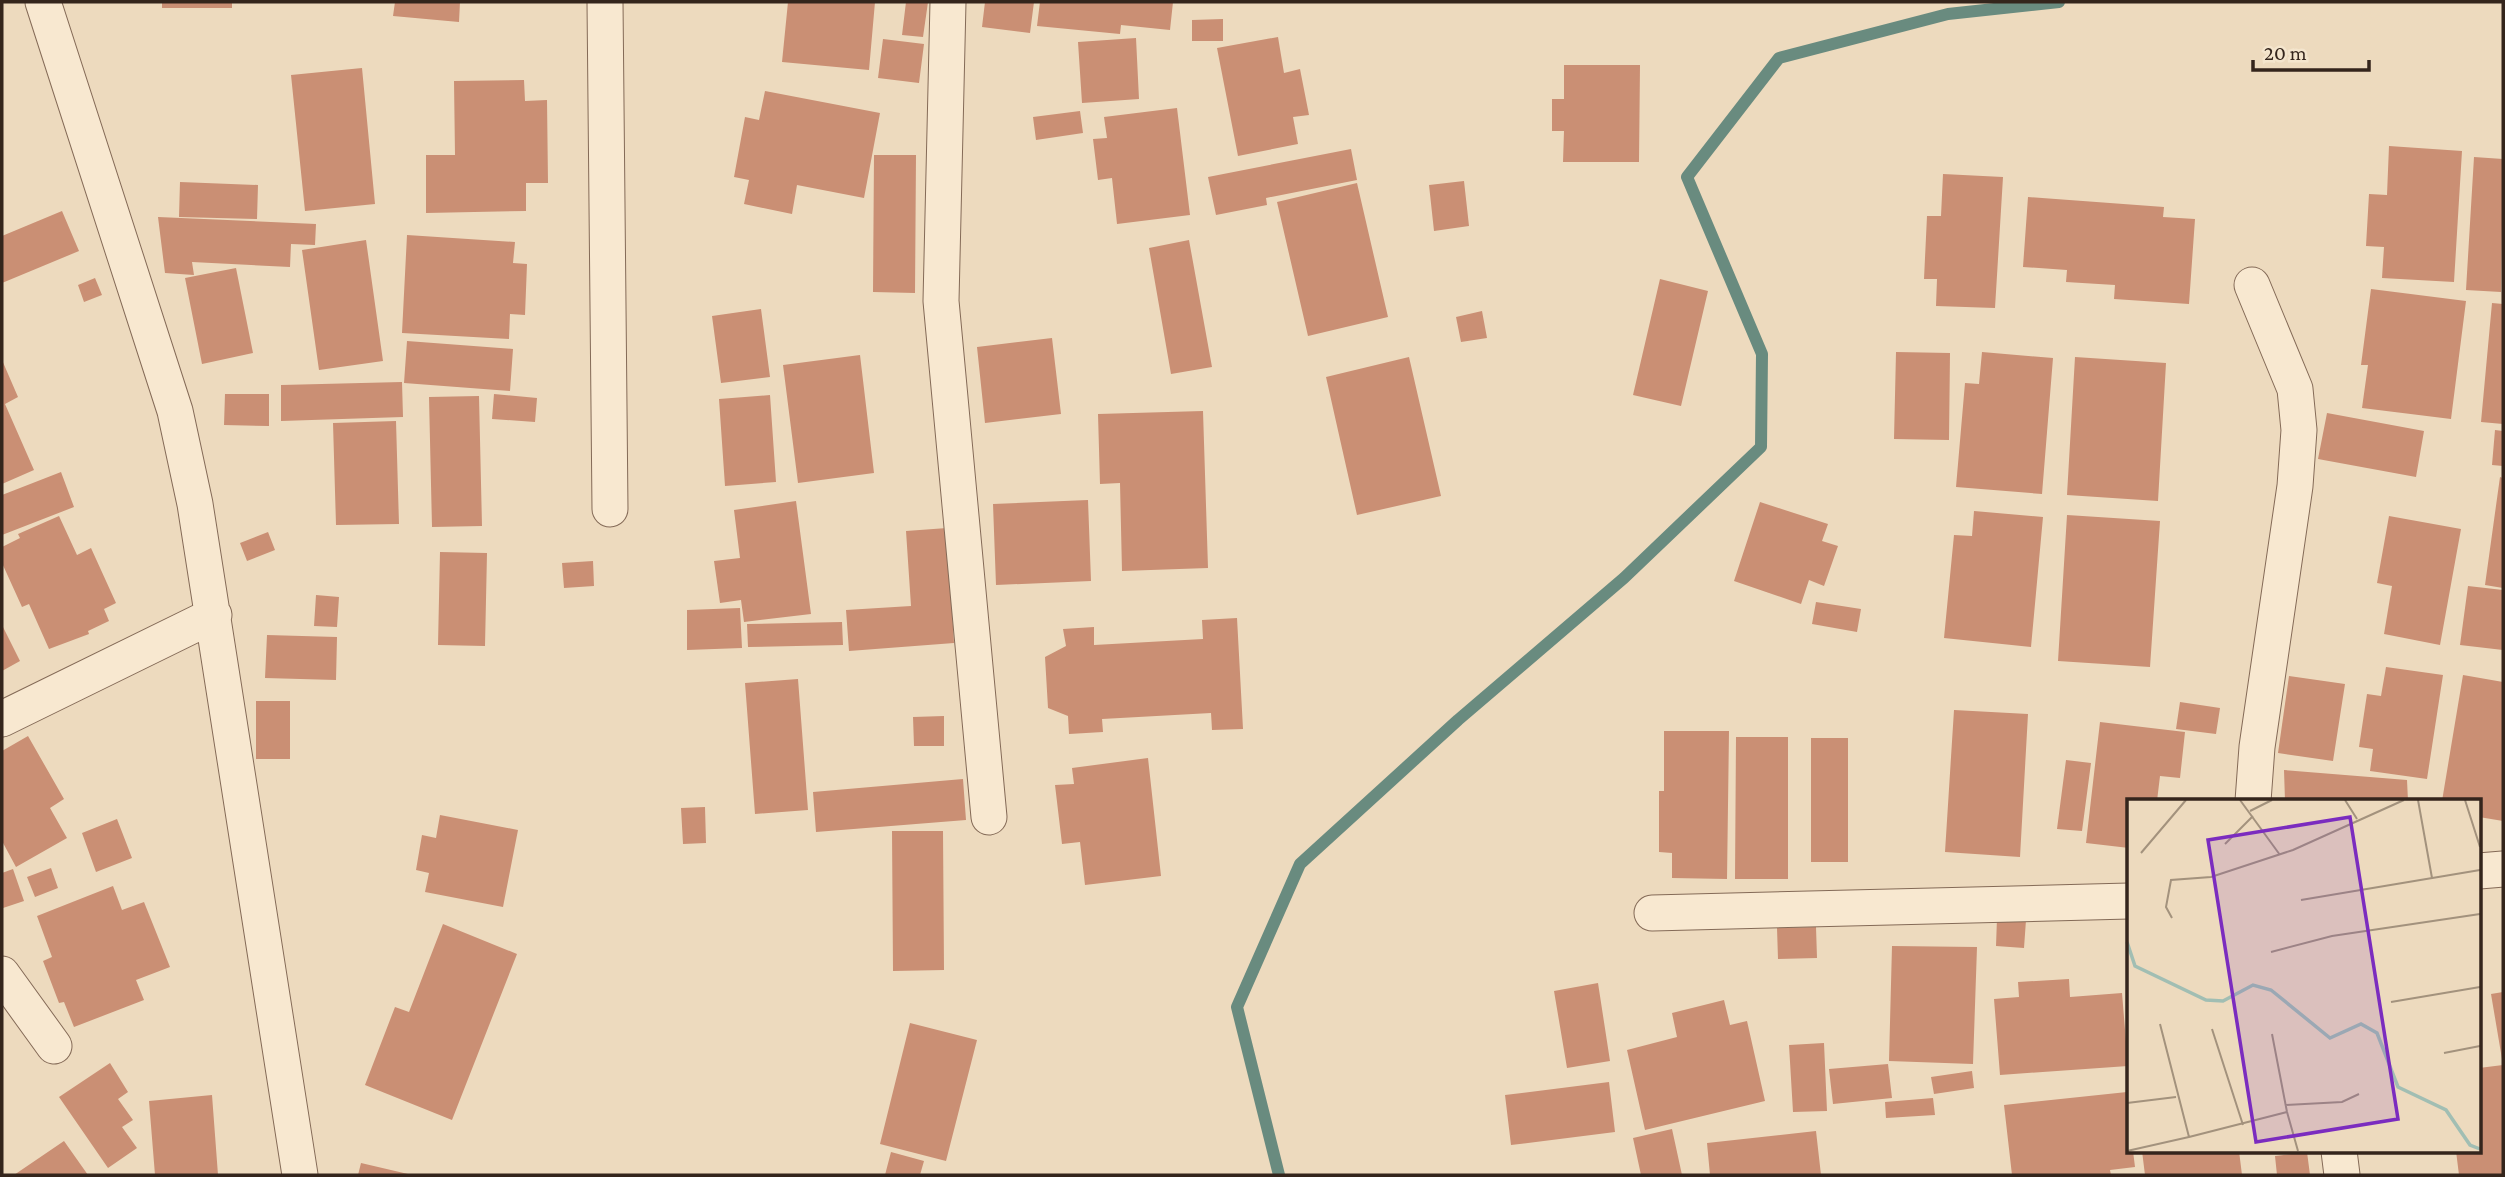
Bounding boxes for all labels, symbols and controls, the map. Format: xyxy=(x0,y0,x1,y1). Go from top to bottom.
scale bar xyxy=(2253,28,2368,72)
text: 20 m xyxy=(2264,41,2307,65)
inset map xyxy=(2127,799,2480,1152)

